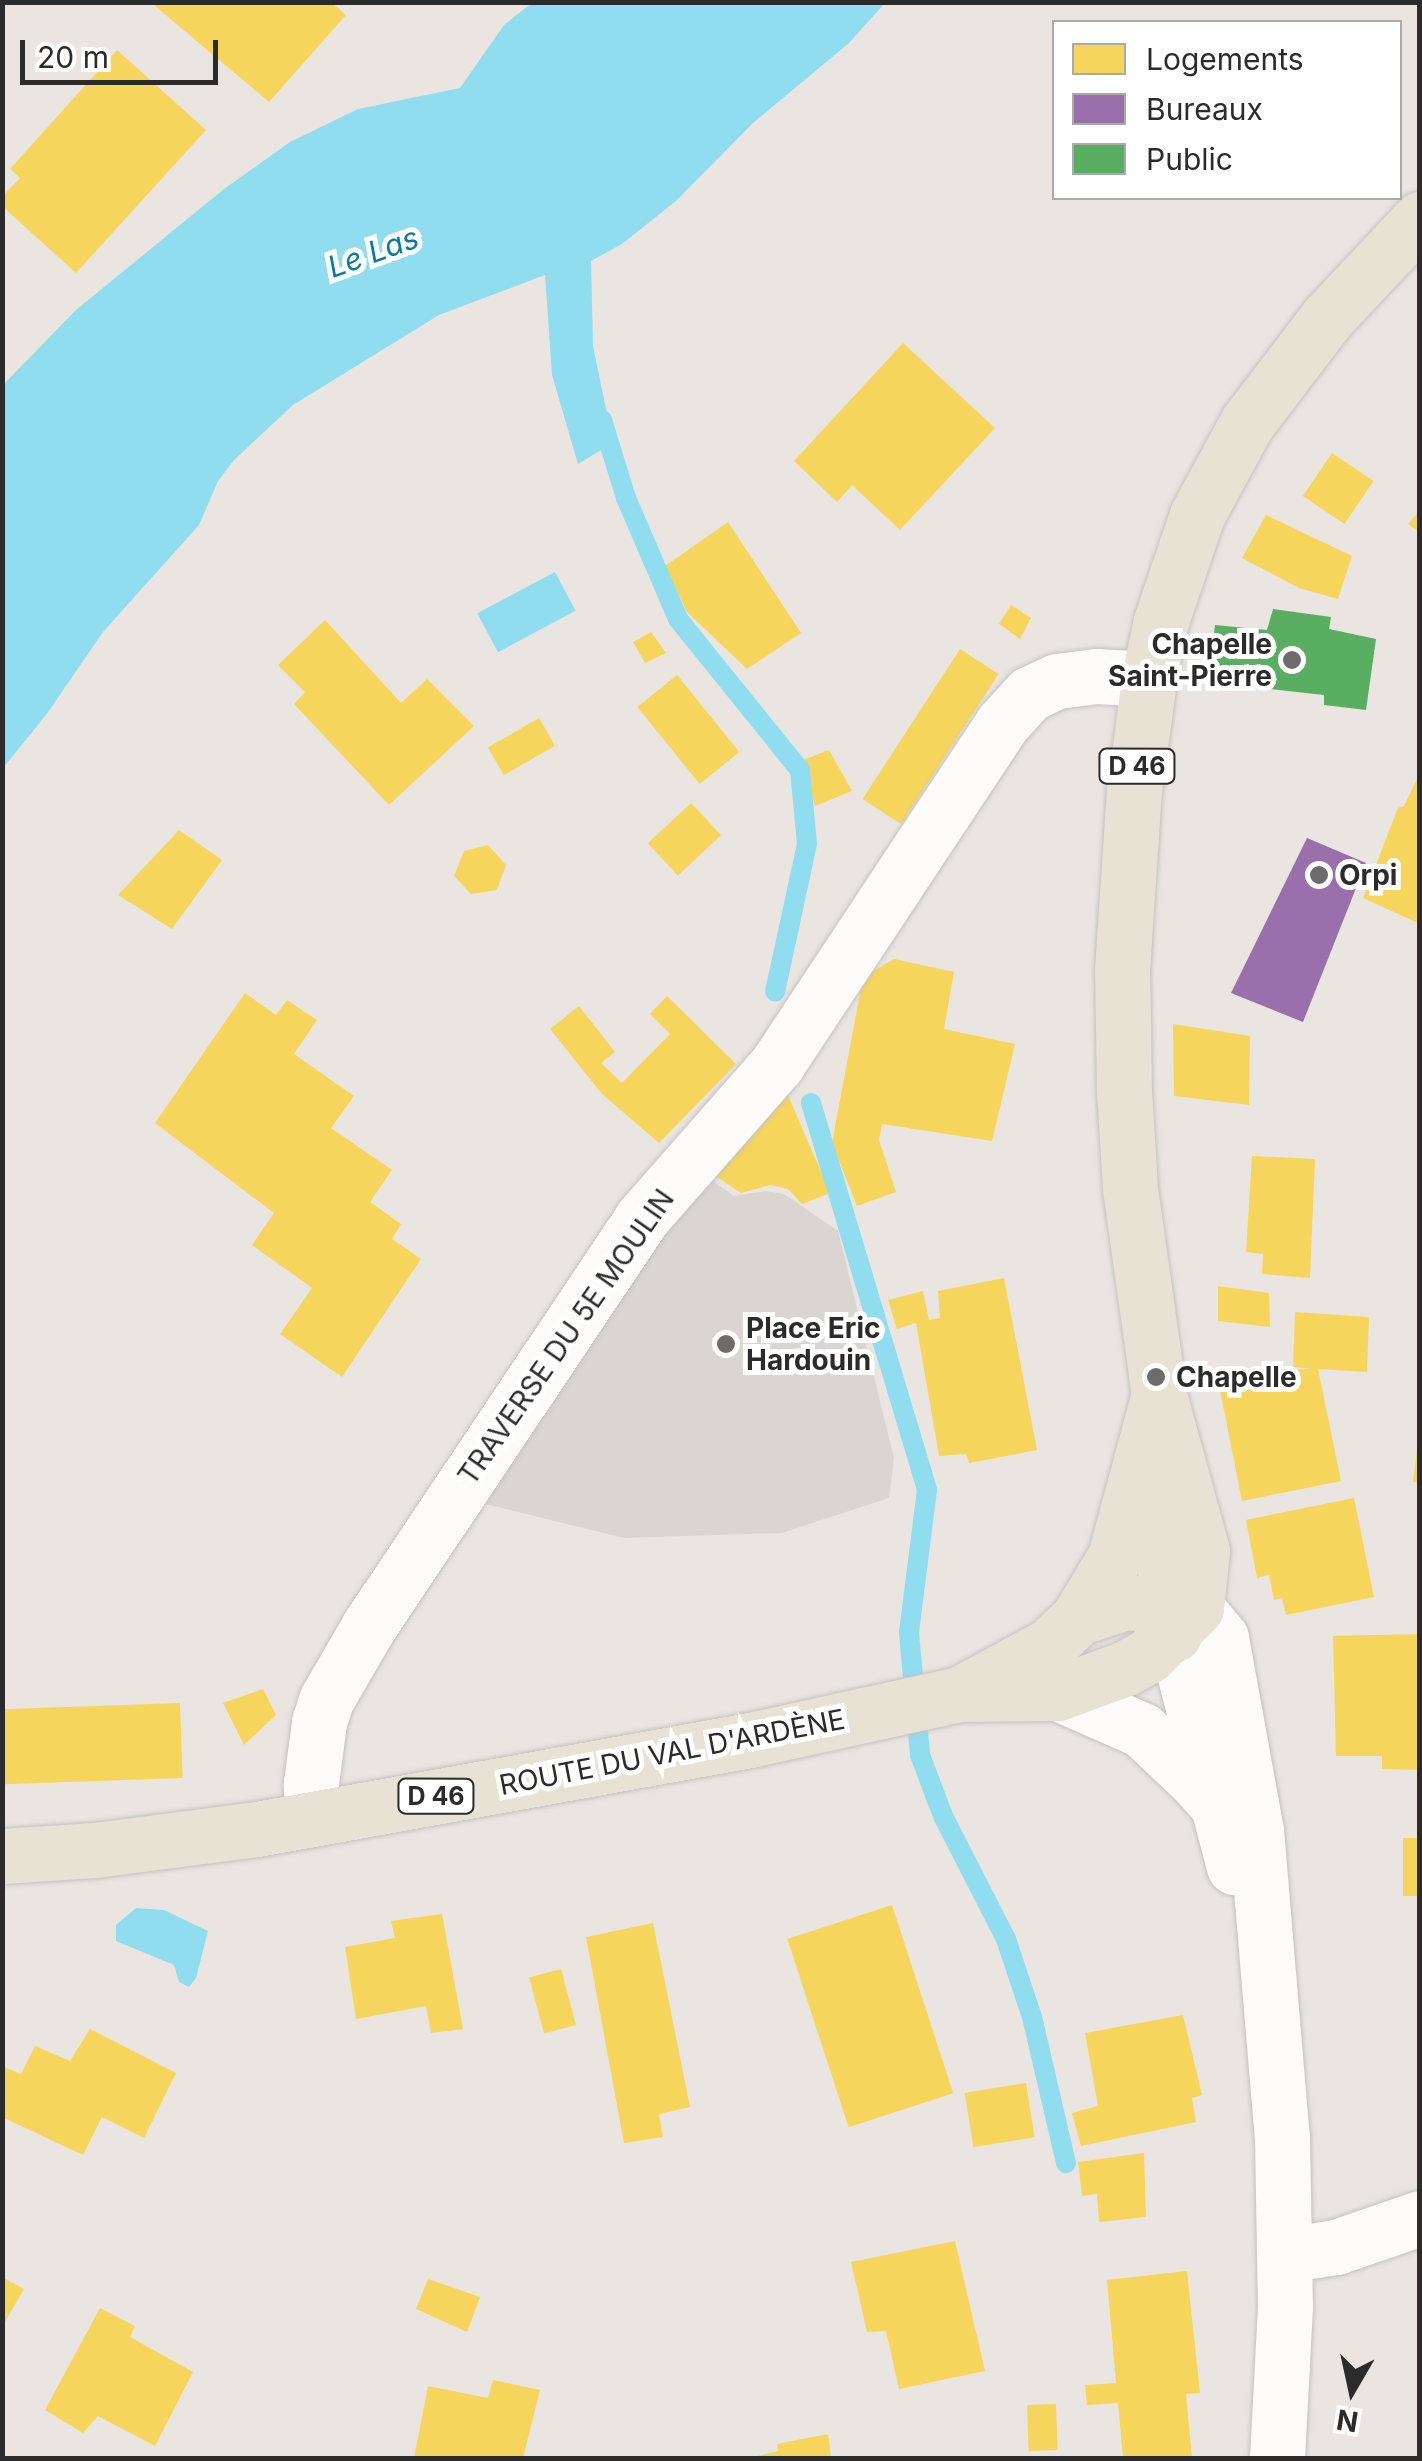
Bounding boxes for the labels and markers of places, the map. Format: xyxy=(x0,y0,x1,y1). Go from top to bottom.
place label: Chapelle Saint-Pierre xyxy=(1108,627,1272,693)
marker: Chapelle Saint-Pierre xyxy=(1281,649,1303,671)
place label: Orpi xyxy=(1339,858,1397,892)
marker: Orpi xyxy=(1308,864,1330,886)
place label: Place Eric Hardouin xyxy=(746,1311,880,1377)
marker: Place Eric Hardouin xyxy=(715,1333,737,1355)
place label: Chapelle xyxy=(1176,1360,1297,1394)
marker: Chapelle xyxy=(1145,1366,1167,1388)

